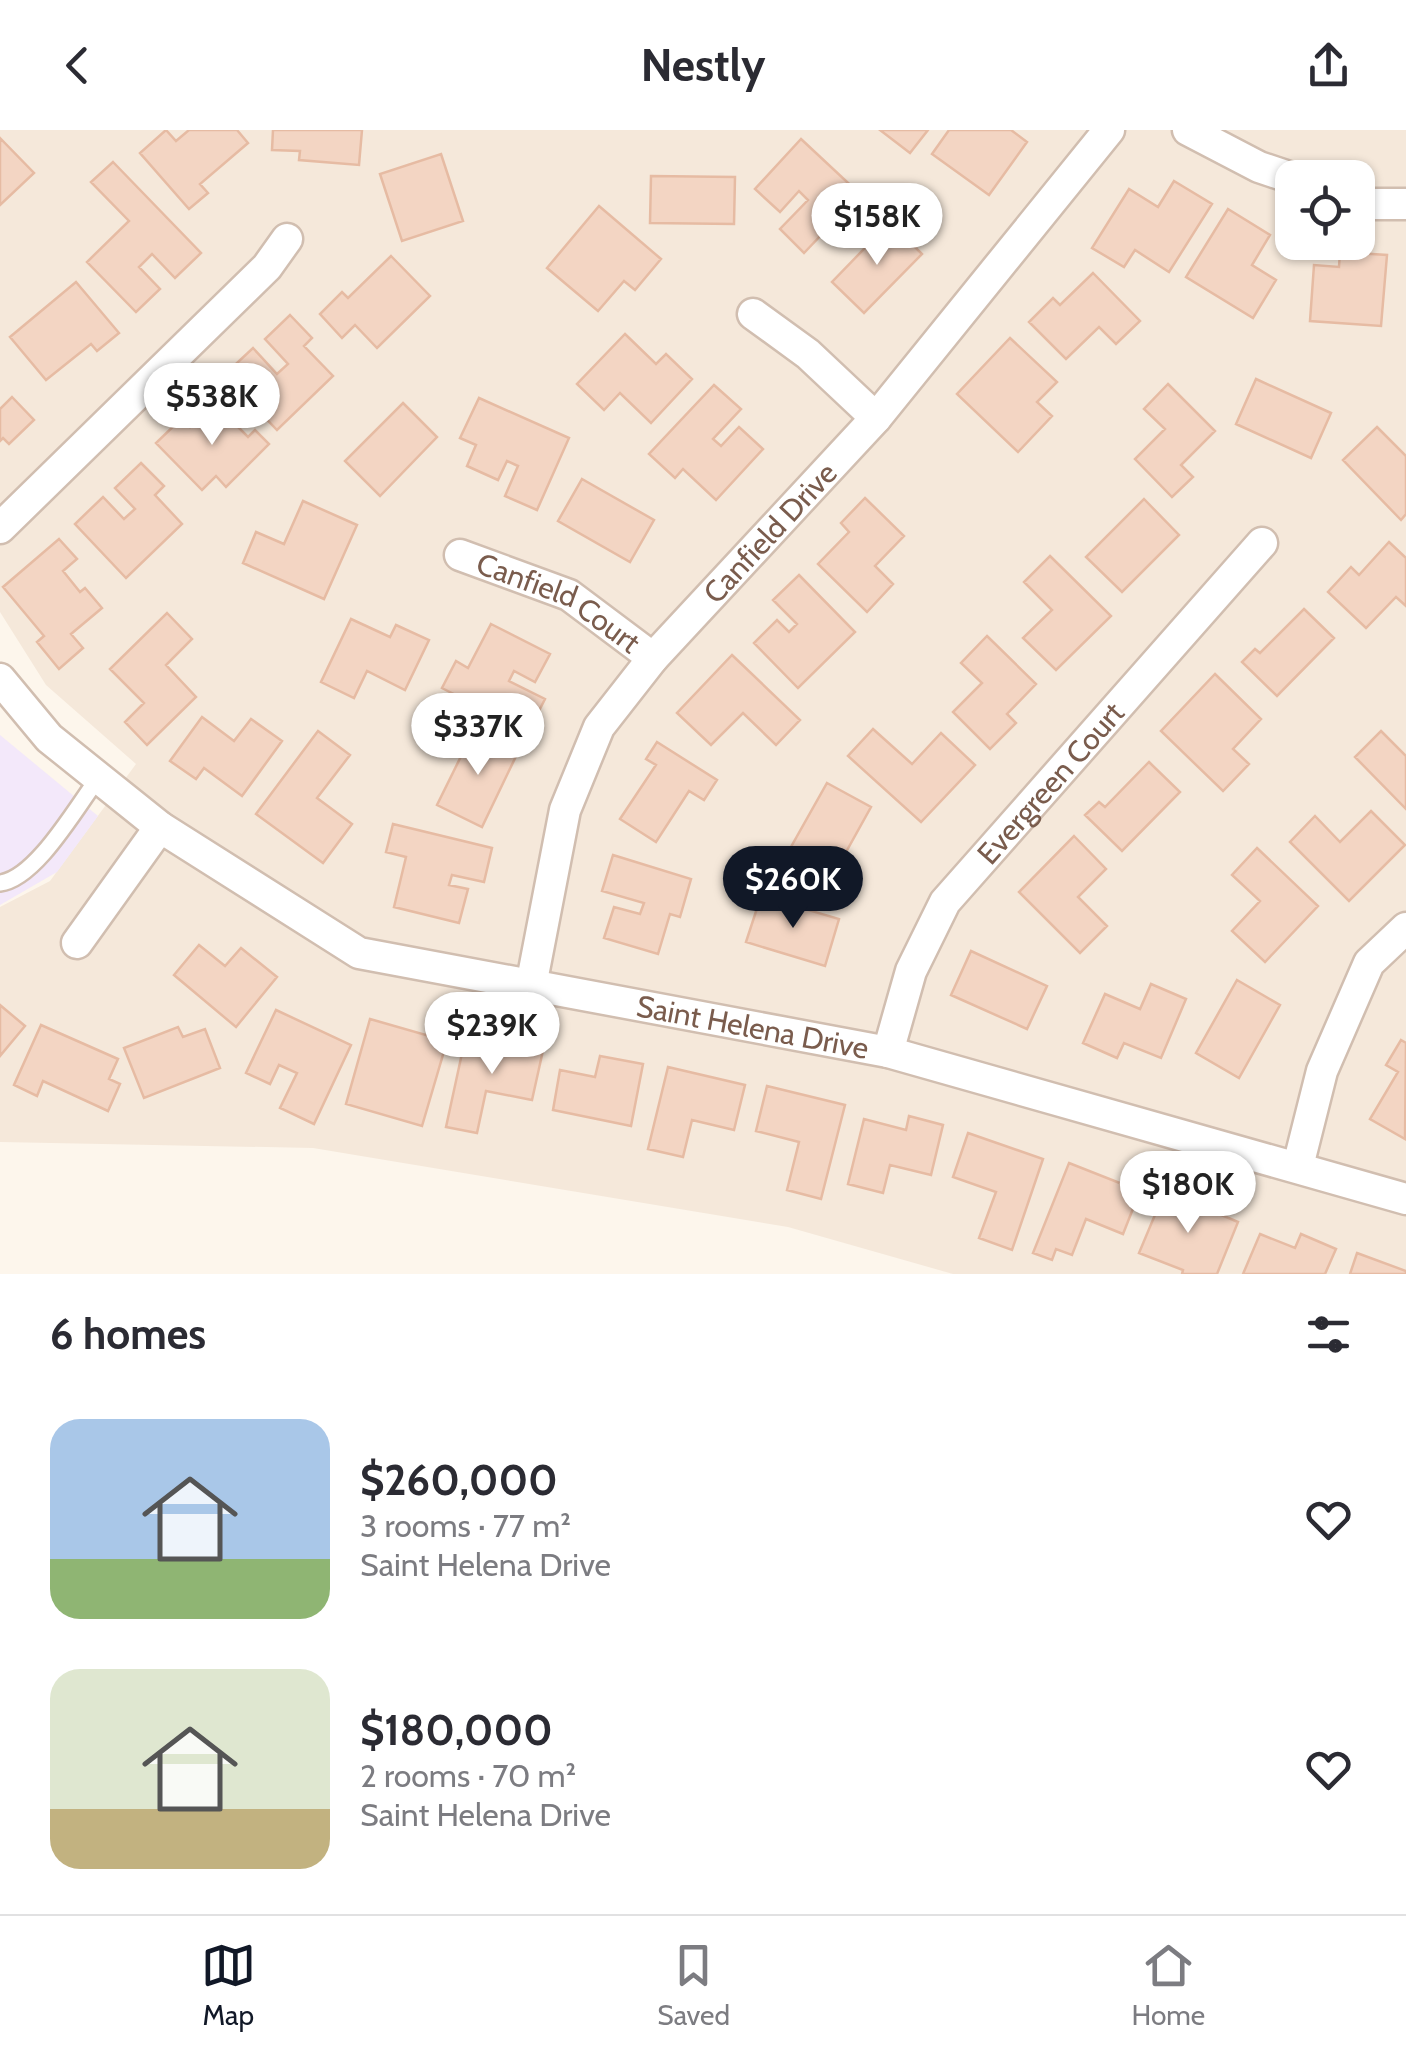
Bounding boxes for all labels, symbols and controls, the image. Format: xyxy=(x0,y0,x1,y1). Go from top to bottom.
icon: back xyxy=(50,38,105,93)
text: Nestly xyxy=(641,38,765,92)
icon: share xyxy=(1301,38,1356,93)
map controls xyxy=(1275,160,1375,260)
button: locate xyxy=(1275,160,1375,260)
pin: $158K xyxy=(807,183,947,268)
text: $158K xyxy=(834,196,920,235)
pin: $538K xyxy=(142,363,282,448)
text: $538K xyxy=(166,376,258,415)
street label: Canfield Drive xyxy=(695,454,844,611)
street label: Canfield Court xyxy=(472,544,648,661)
pin: $337K xyxy=(408,693,548,778)
street label: Evergreen Court xyxy=(969,694,1131,871)
text: $337K xyxy=(433,706,523,745)
pin: $260K xyxy=(723,846,863,931)
text: $260K xyxy=(745,859,841,898)
street label: Saint Helena Drive xyxy=(634,987,872,1067)
pin: $239K xyxy=(422,992,562,1077)
text: $239K xyxy=(447,1005,537,1044)
pin: $180K xyxy=(1118,1151,1258,1236)
text: $180K xyxy=(1142,1164,1234,1203)
icon: filters xyxy=(1301,1307,1356,1362)
text: 6 homes xyxy=(50,1308,206,1360)
text: $260,000 xyxy=(360,1454,558,1506)
icon: home xyxy=(130,1459,250,1579)
icon: heart xyxy=(1301,1492,1356,1547)
text: 3 rooms · 77 m² xyxy=(360,1506,571,1545)
text: Saint Helena Drive xyxy=(360,1545,611,1584)
text: $180,000 xyxy=(360,1704,553,1756)
icon: home xyxy=(130,1709,250,1829)
icon: heart xyxy=(1301,1742,1356,1797)
text: 2 rooms · 70 m² xyxy=(360,1756,576,1795)
text: Saint Helena Drive xyxy=(360,1795,611,1834)
tab: Map xyxy=(201,1938,256,2032)
tab: Saved xyxy=(657,1938,730,2032)
tab: Home xyxy=(1132,1938,1205,2032)

